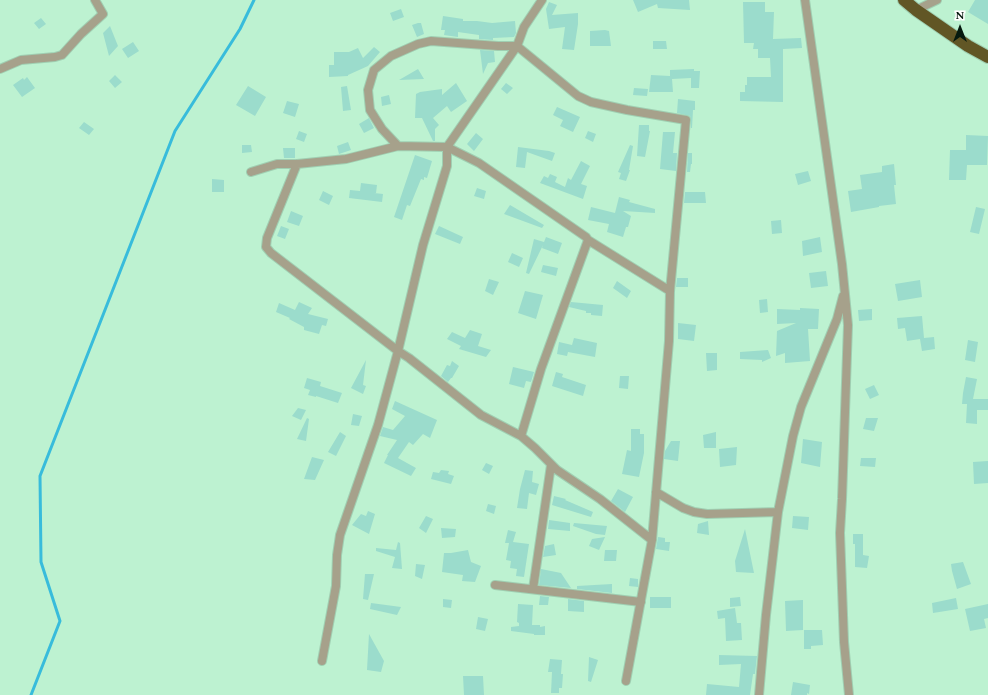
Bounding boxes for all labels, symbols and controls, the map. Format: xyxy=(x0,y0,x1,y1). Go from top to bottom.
text: N xyxy=(956,7,964,24)
north arrow xyxy=(940,8,980,48)

